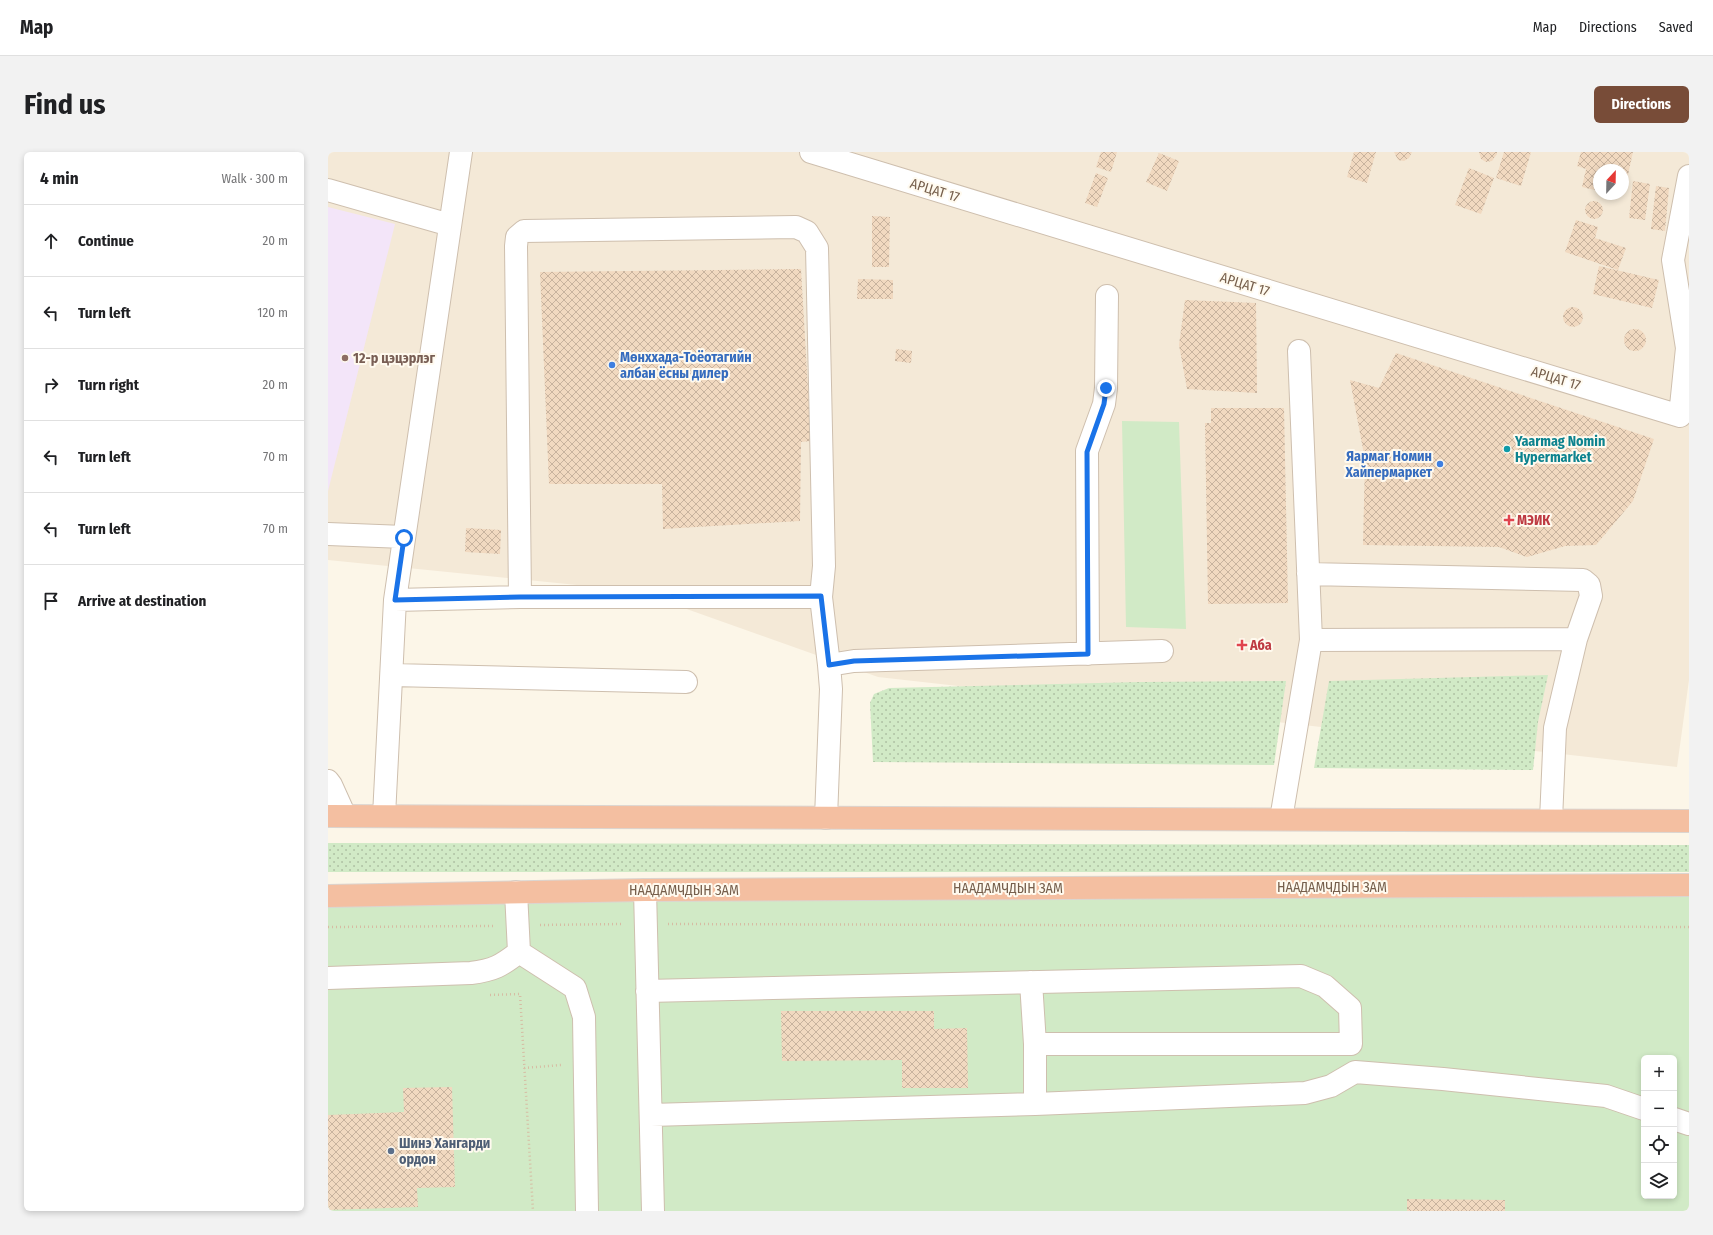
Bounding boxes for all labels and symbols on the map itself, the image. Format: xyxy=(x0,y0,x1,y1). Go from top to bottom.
north arrow xyxy=(1593,164,1629,200)
street label: АРЦАТ 17 xyxy=(908,175,962,206)
street label: АРЦАТ 17 xyxy=(1218,269,1272,300)
place label: Мөнххада-Тоёотагийн албан ёсны дилер xyxy=(620,349,752,382)
place label: 12-р цэцэрлэг xyxy=(353,350,436,367)
marker: 12-р цэцэрлэг xyxy=(340,353,350,363)
marker: Мөнххада-Тоёотагийн албан ёсны дилер xyxy=(607,360,617,370)
street label: АРЦАТ 17 xyxy=(1529,363,1583,394)
route end xyxy=(1097,379,1115,397)
place label: Yaarmag Nomin Hypermarket xyxy=(1514,433,1605,466)
marker: Yaarmag Nomin Hypermarket xyxy=(1502,444,1512,454)
place label: Яармаг Номин Хайпермаркет xyxy=(1344,448,1433,481)
marker: Яармаг Номин Хайпермаркет xyxy=(1435,459,1445,469)
place label: МЭИК xyxy=(1517,512,1551,529)
marker: МЭИК xyxy=(1504,515,1514,525)
route start xyxy=(395,529,413,547)
place label: Аба xyxy=(1249,637,1272,654)
marker: Аба xyxy=(1237,640,1247,650)
street label: НААДАМЧДЫН ЗАМ xyxy=(1277,879,1387,896)
street label: НААДАМЧДЫН ЗАМ xyxy=(953,880,1063,897)
street label: НААДАМЧДЫН ЗАМ xyxy=(629,882,739,899)
place label: Шинэ Хангарди ордон xyxy=(399,1135,490,1168)
marker: Шинэ Хангарди ордон xyxy=(386,1146,396,1156)

